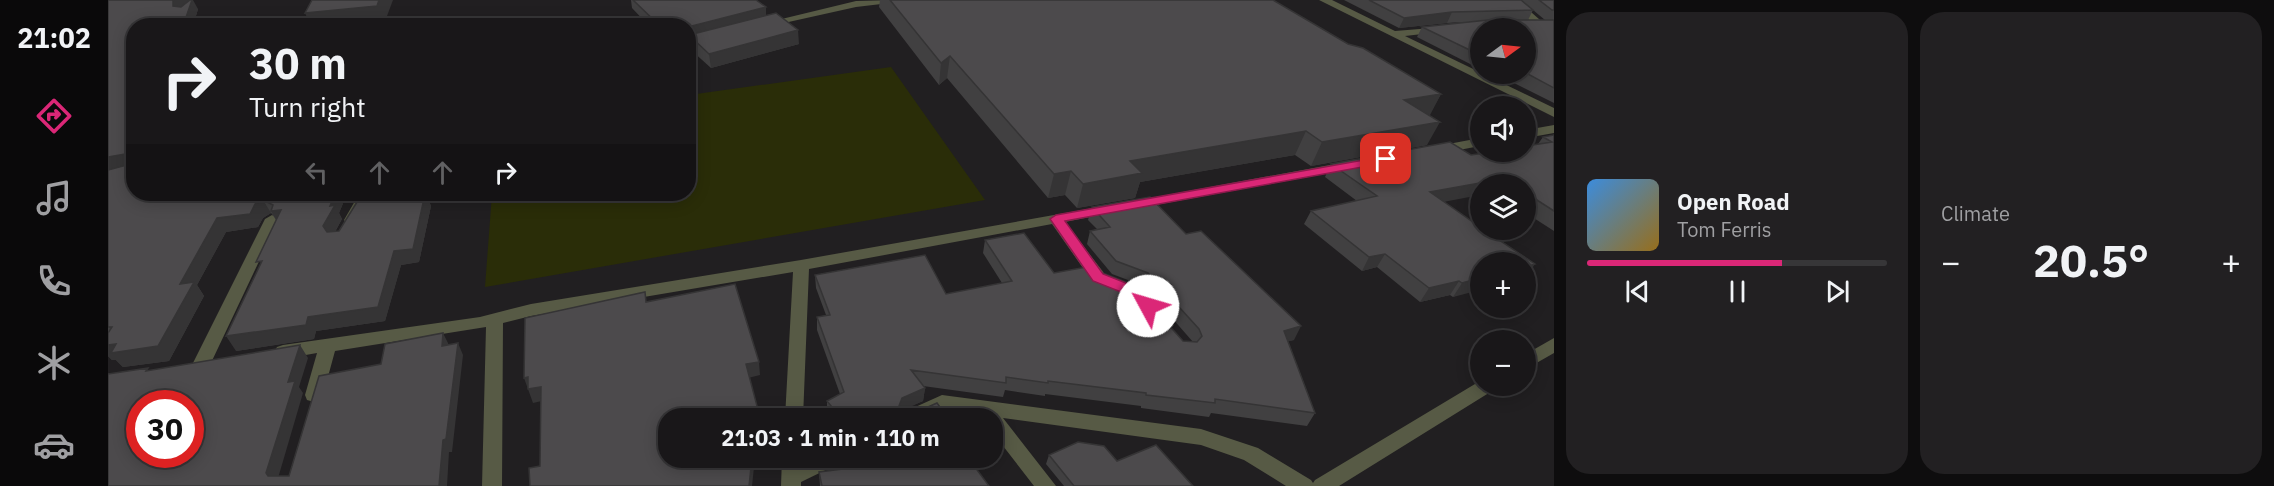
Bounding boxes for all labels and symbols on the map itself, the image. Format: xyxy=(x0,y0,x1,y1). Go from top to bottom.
north arrow xyxy=(1470,18,1536,84)
pin xyxy=(1360,133,1411,184)
position arrow xyxy=(1116,274,1180,338)
speed limit sign: 30 xyxy=(126,390,204,468)

